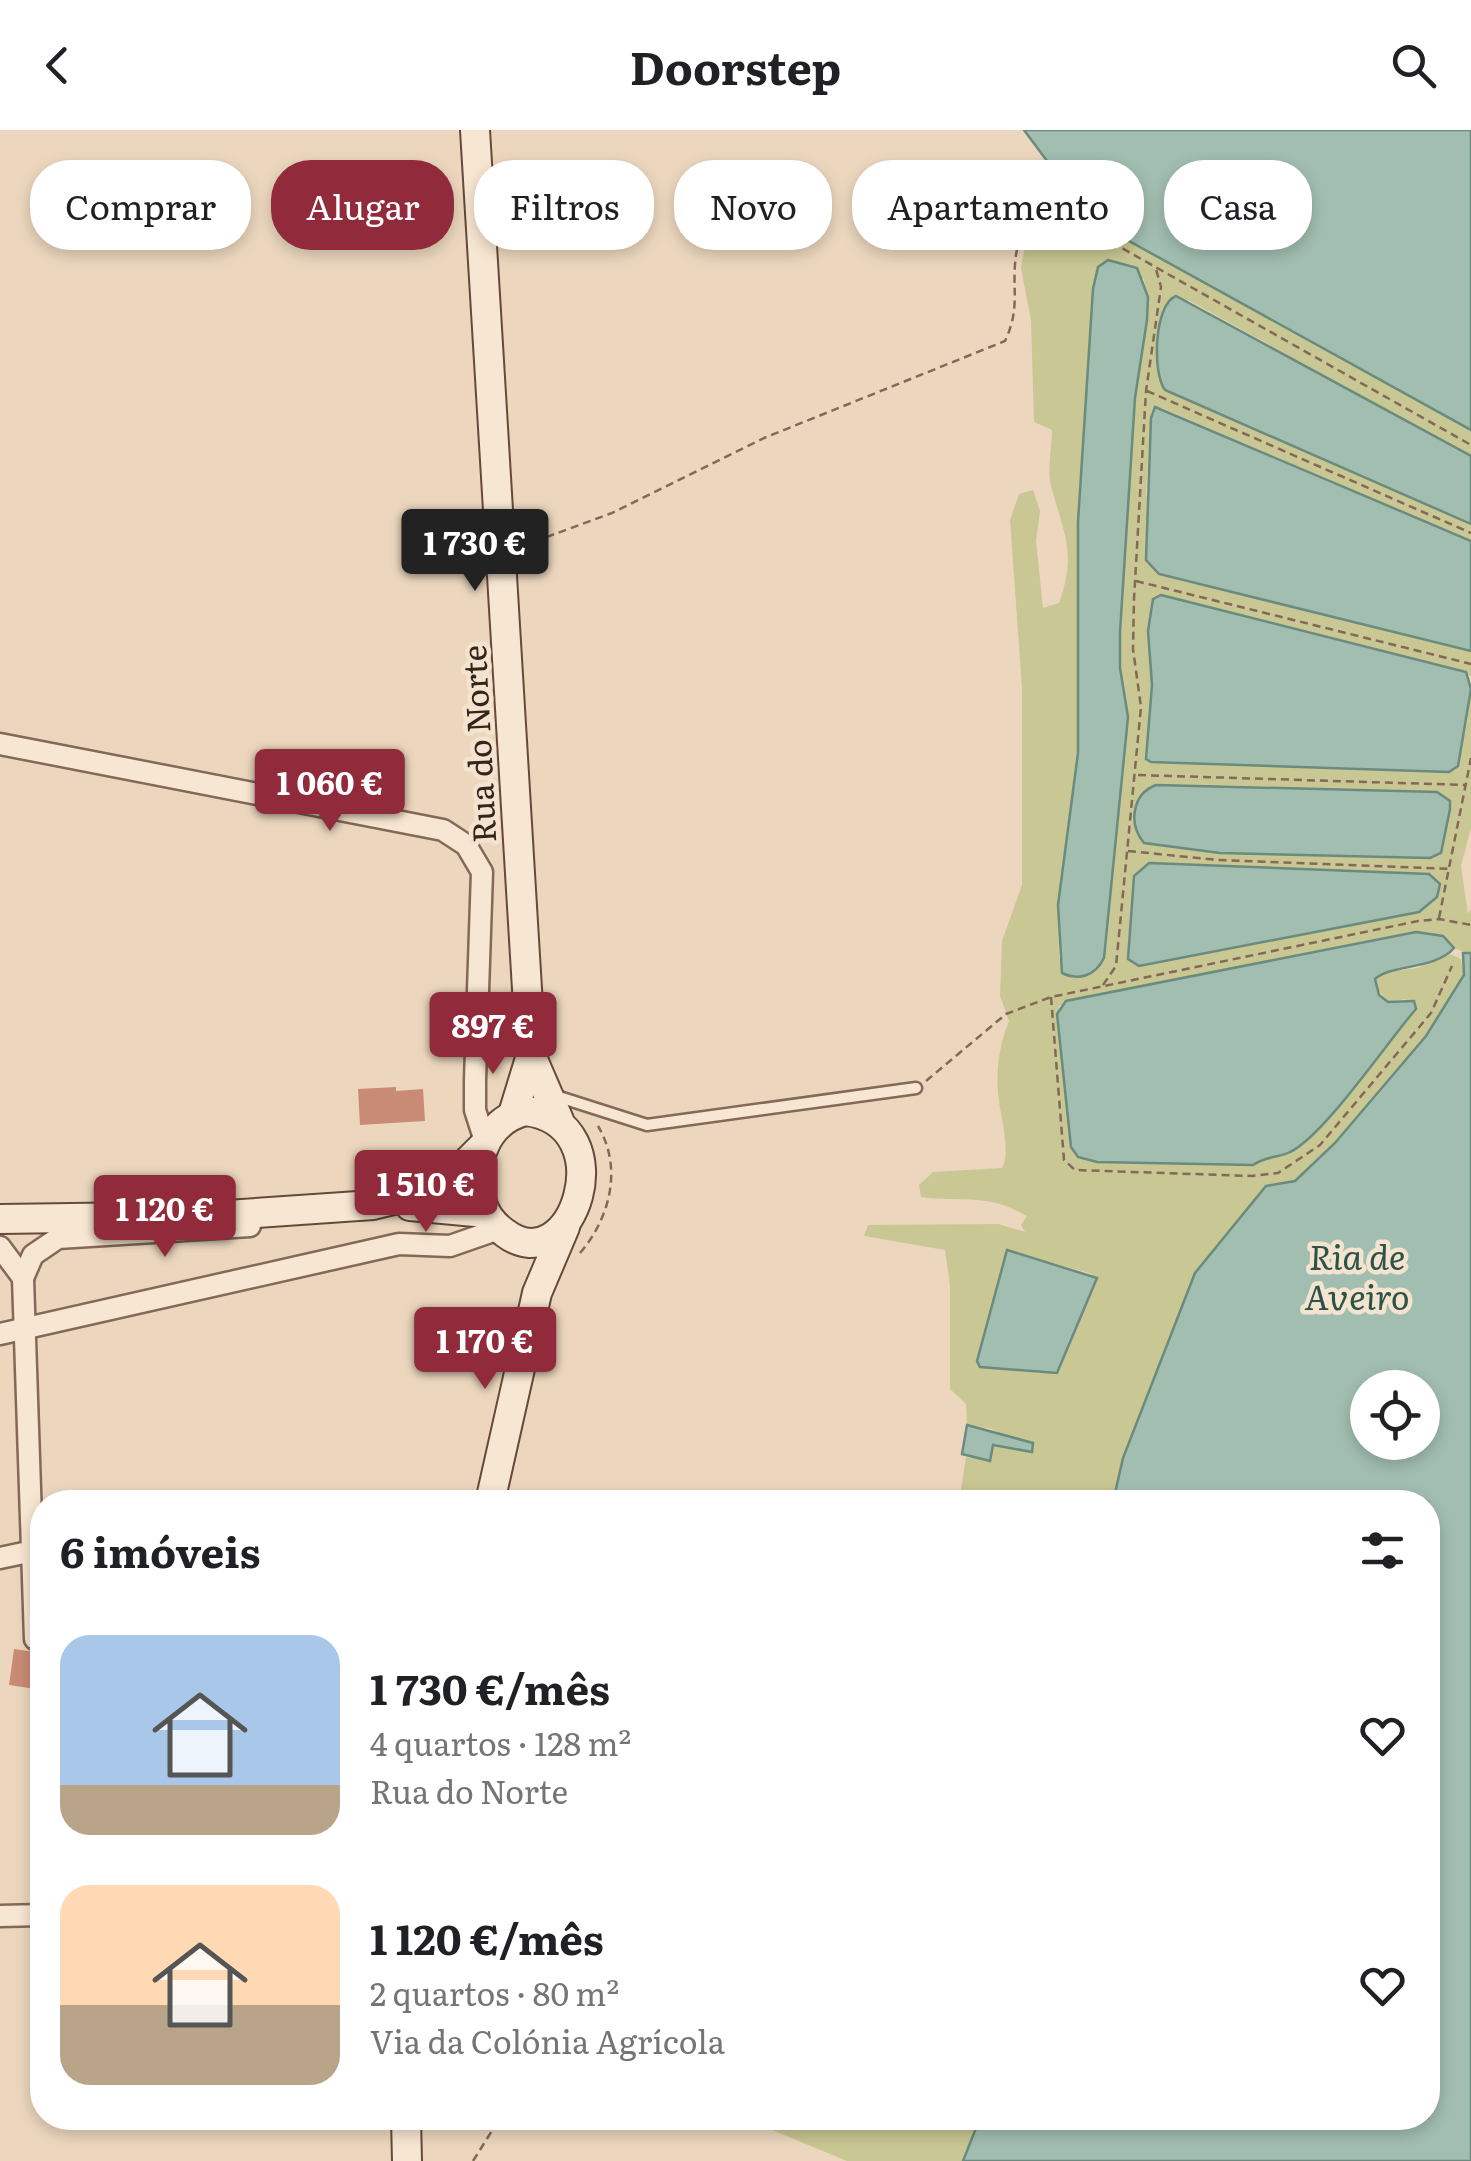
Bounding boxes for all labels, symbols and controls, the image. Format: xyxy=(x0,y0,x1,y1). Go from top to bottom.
text: Doorstep xyxy=(630,32,841,99)
icon: back xyxy=(30,38,85,93)
icon: search xyxy=(1386,38,1441,93)
chip: Comprar xyxy=(30,160,251,250)
chip: Alugar xyxy=(271,160,454,250)
chip: Filtros xyxy=(474,160,654,250)
chip: Novo xyxy=(674,160,832,250)
chip: Apartamento xyxy=(852,160,1144,250)
chip: Casa xyxy=(1164,160,1312,250)
pin: 1 730 € xyxy=(383,509,567,594)
text: 1 730 € xyxy=(423,517,527,565)
street label: Rua do Norte xyxy=(448,644,506,844)
pin: 1 060 € xyxy=(238,749,422,834)
text: 1 060 € xyxy=(277,757,383,805)
pin: 897 € xyxy=(423,992,563,1077)
text: 897 € xyxy=(452,1000,534,1048)
pin: 1 510 € xyxy=(334,1150,518,1235)
text: 1 510 € xyxy=(377,1158,475,1206)
pin: 1 120 € xyxy=(73,1175,257,1260)
text: 1 120 € xyxy=(116,1183,214,1231)
water label: Ria de Aveiro xyxy=(1304,1229,1410,1321)
pin: 1 170 € xyxy=(393,1307,577,1392)
text: 1 170 € xyxy=(436,1315,534,1363)
map controls xyxy=(1350,1370,1440,1460)
button: locate xyxy=(1350,1370,1440,1460)
text: 6 imóveis xyxy=(60,1519,261,1581)
icon: filters xyxy=(1355,1523,1410,1578)
text: 1 730 €/mês xyxy=(370,1656,610,1718)
icon: home xyxy=(140,1675,260,1795)
icon: heart xyxy=(1355,1708,1410,1763)
text: 4 quartos · 128 m² xyxy=(370,1718,631,1766)
text: Rua do Norte xyxy=(370,1766,568,1814)
text: 1 120 €/mês xyxy=(370,1906,604,1968)
icon: home xyxy=(140,1925,260,2045)
icon: heart xyxy=(1355,1958,1410,2013)
text: 2 quartos · 80 m² xyxy=(370,1968,619,2016)
text: Via da Colónia Agrícola xyxy=(370,2016,725,2064)

